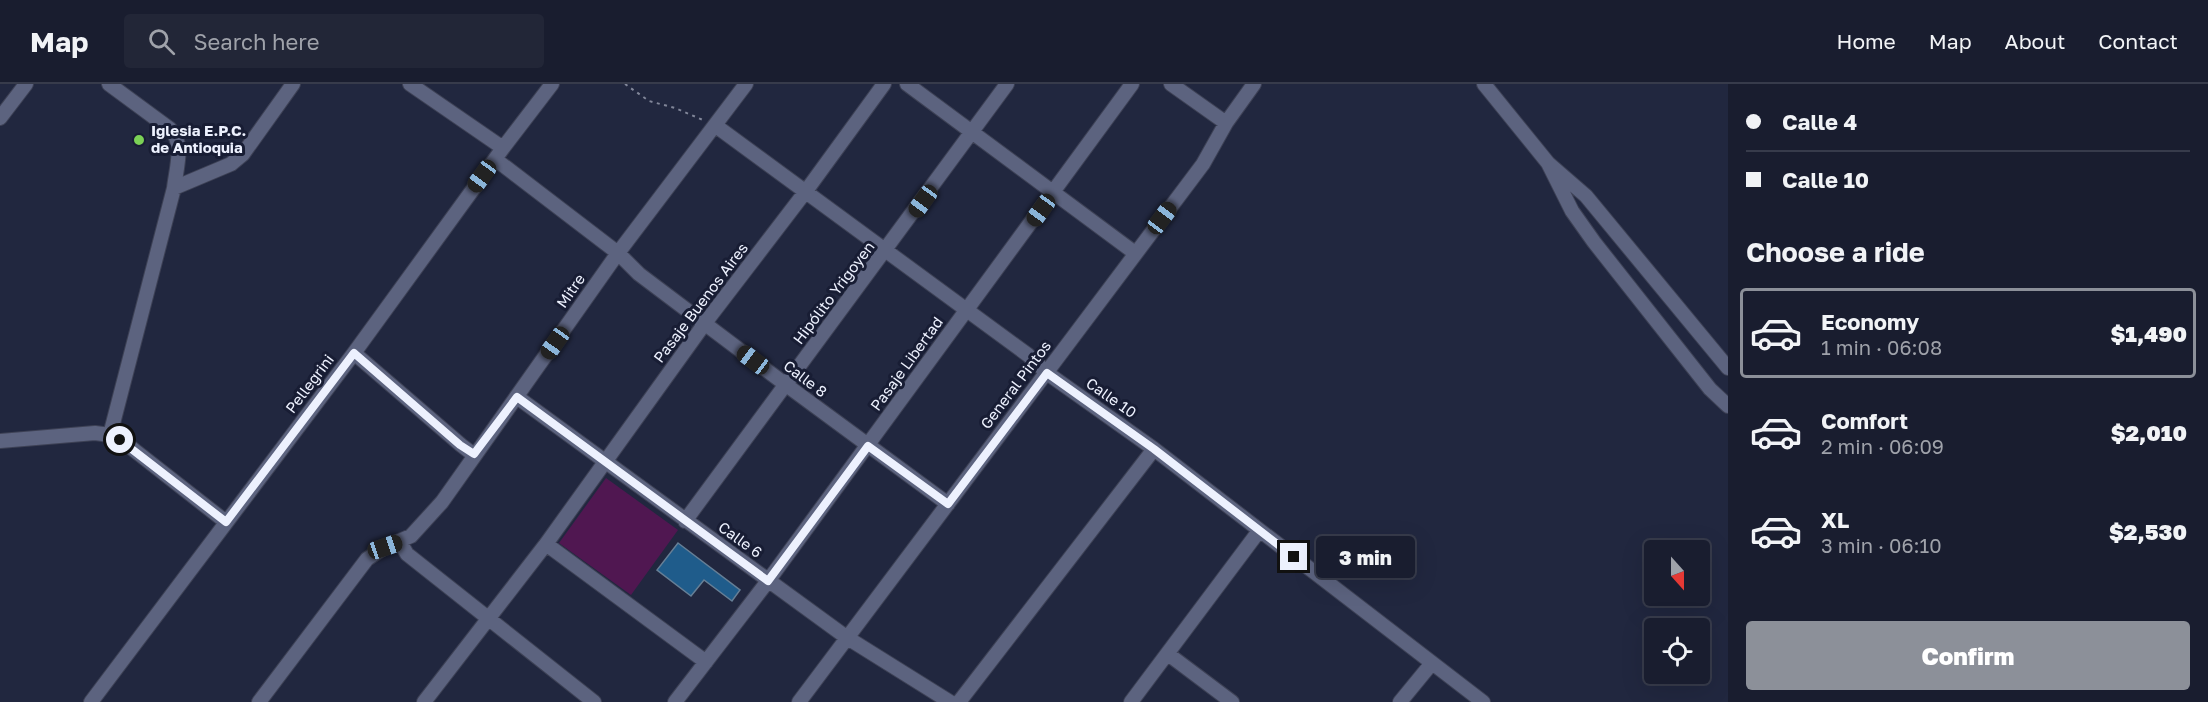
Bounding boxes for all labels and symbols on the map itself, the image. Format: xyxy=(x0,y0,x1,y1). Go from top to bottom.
place label: Iglesia E.P.C. de Antioquia xyxy=(151,121,246,156)
marker: Iglesia E.P.C. de Antioquia xyxy=(132,133,146,147)
car xyxy=(464,156,500,196)
car xyxy=(905,181,941,221)
car xyxy=(1023,190,1059,230)
car xyxy=(1144,198,1180,238)
street label: Hipólito Yrigoyen xyxy=(789,238,878,347)
street label: Pasaje Buenos Aires xyxy=(649,239,751,366)
street label: Mitre xyxy=(552,270,588,311)
street label: Pasaje Libertad xyxy=(866,313,946,414)
car xyxy=(537,323,573,363)
street label: General Pintos xyxy=(976,337,1054,432)
car xyxy=(733,342,773,378)
street label: Pellegrini xyxy=(281,350,337,416)
street label: Calle 8 xyxy=(780,356,831,400)
street label: Calle 10 xyxy=(1083,373,1140,421)
route start xyxy=(106,426,133,453)
street label: Calle 6 xyxy=(715,517,766,561)
car xyxy=(365,533,405,561)
callout: 3 min xyxy=(1315,536,1414,578)
north arrow xyxy=(1644,540,1710,606)
route end xyxy=(1280,543,1307,570)

